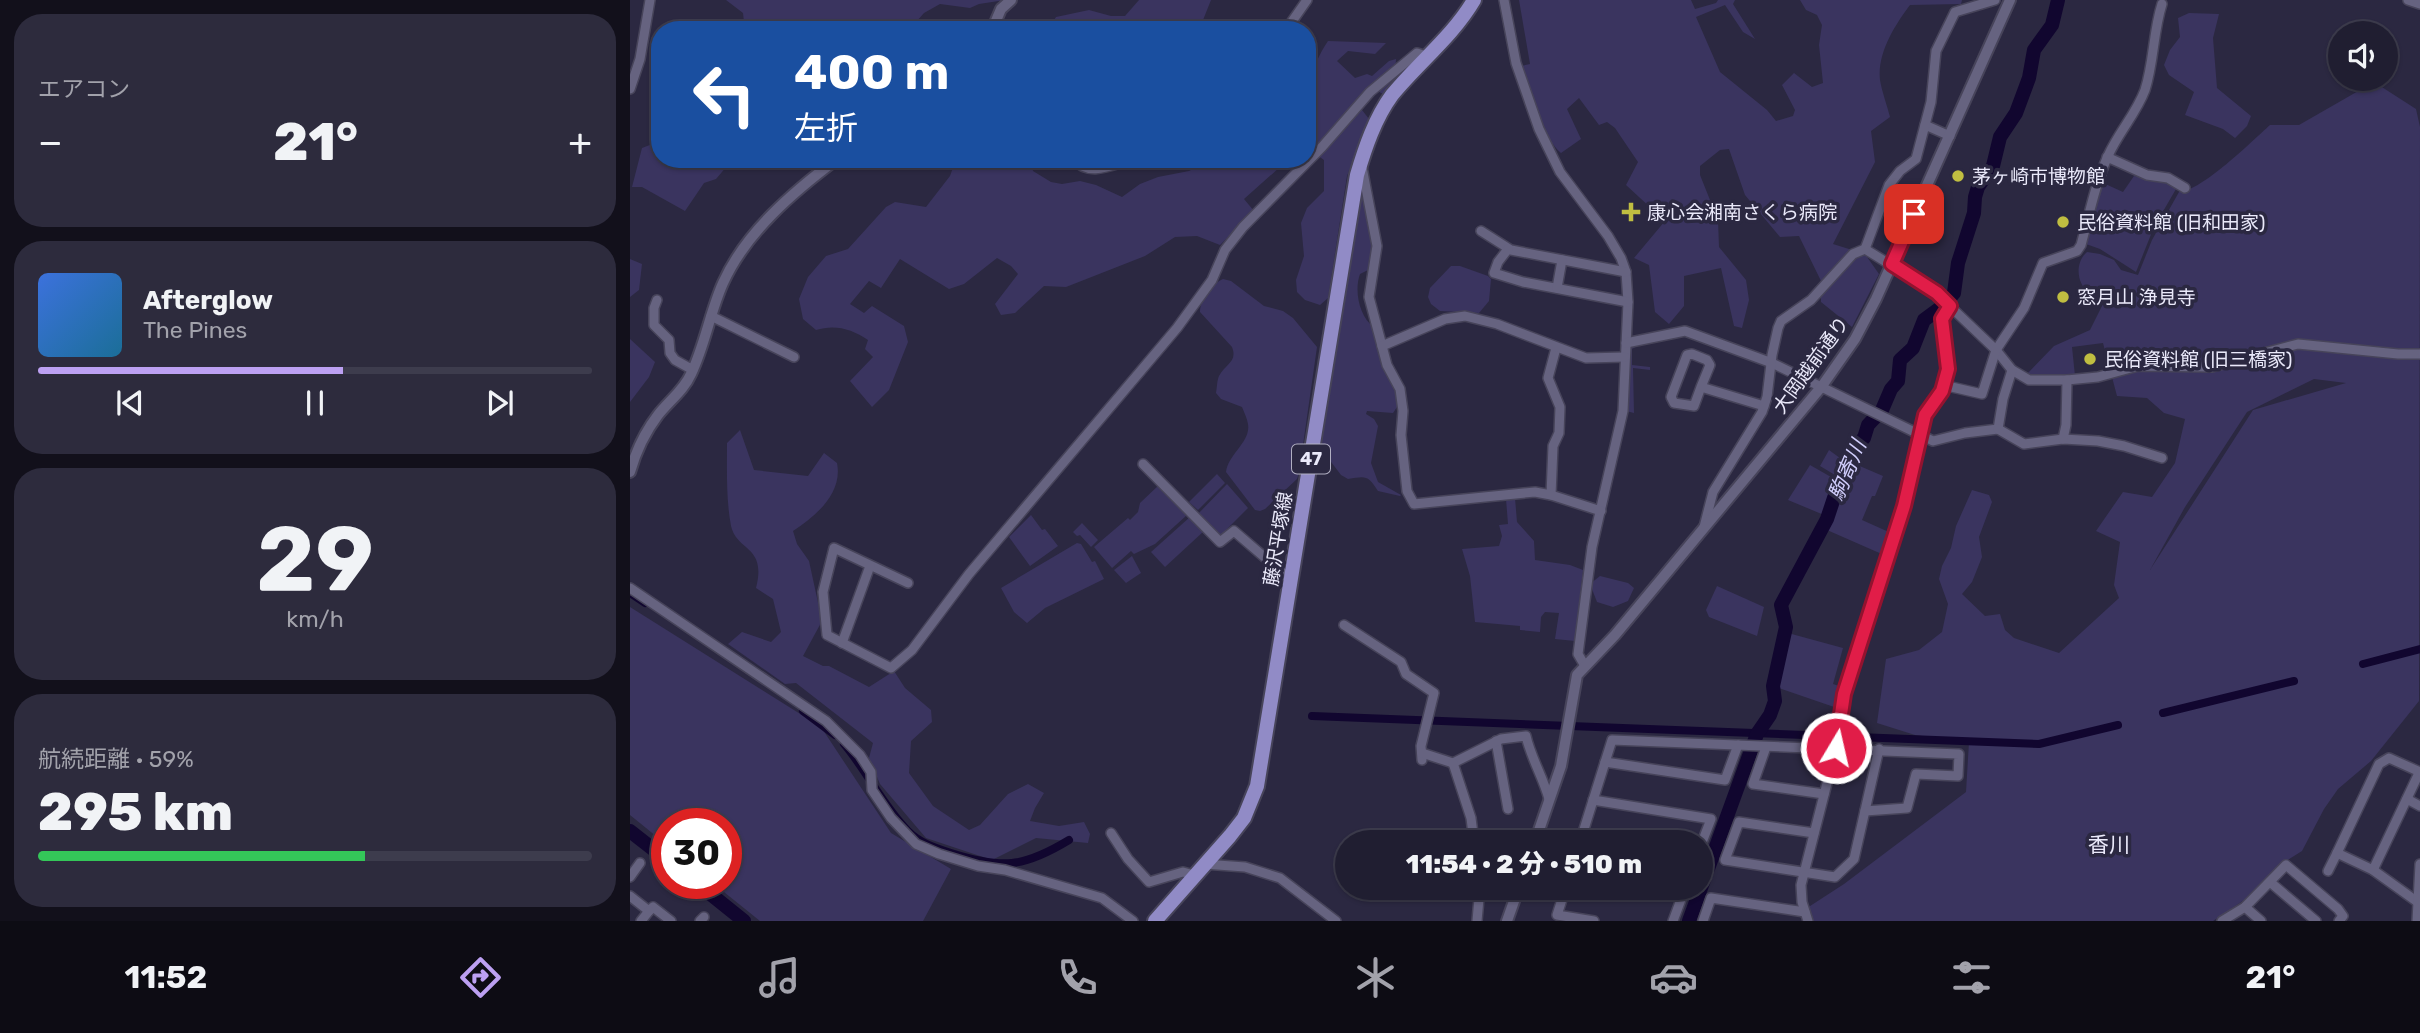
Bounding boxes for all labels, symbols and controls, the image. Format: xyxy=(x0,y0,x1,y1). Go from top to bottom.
map controls xyxy=(2328,21,2398,91)
button: sound xyxy=(2328,21,2398,91)
text: 400 m xyxy=(794,43,949,101)
icon: left xyxy=(679,49,770,140)
text: エアコン xyxy=(38,75,130,103)
text: 左折 xyxy=(794,109,858,147)
text: 21° xyxy=(273,111,358,173)
text: − xyxy=(38,119,63,165)
text: + xyxy=(568,119,592,165)
place label: 茅ヶ崎市博物館 xyxy=(1972,165,2105,188)
marker: 茅ヶ崎市博物館 xyxy=(1950,168,1966,184)
pin xyxy=(1884,184,1944,244)
icon: arrive xyxy=(1895,195,1933,233)
place label: 康心会湘南さくら病院 xyxy=(1647,201,1837,224)
marker: 康心会湘南さくら病院 xyxy=(1621,202,1641,222)
place label: 民俗資料館 (旧和田家) xyxy=(2077,211,2266,234)
marker: 民俗資料館 (旧和田家) xyxy=(2055,214,2071,230)
text: Afterglow xyxy=(143,285,273,316)
place label: 窓月山 浄見寺 xyxy=(2077,286,2196,309)
marker: 窓月山 浄見寺 xyxy=(2055,289,2071,305)
street label: 大岡越前通り xyxy=(1768,312,1854,418)
text: The Pines xyxy=(143,316,247,344)
place label: 民俗資料館 (旧三橋家) xyxy=(2104,348,2293,371)
marker: 民俗資料館 (旧三橋家) xyxy=(2082,351,2098,367)
icon: previous xyxy=(111,384,149,422)
icon: pause xyxy=(296,384,334,422)
icon: next xyxy=(481,384,519,422)
water label: 駒寄川 xyxy=(1823,434,1872,504)
road number: 47 xyxy=(1292,444,1330,474)
street label: 藤沢平塚線 xyxy=(1259,490,1297,588)
text: 29 xyxy=(256,505,374,613)
text: km/h xyxy=(286,605,344,633)
position arrow xyxy=(1799,711,1873,785)
text: 航続距離 · 59% xyxy=(38,745,194,773)
text: 295 km xyxy=(38,781,233,843)
speed limit sign: 30 xyxy=(651,808,742,899)
district label: 香川 xyxy=(2088,832,2130,857)
text: 11:54 · 2 分 · 510 m xyxy=(1406,849,1642,880)
icon: directions xyxy=(456,953,505,1002)
icon: music xyxy=(755,953,804,1002)
icon: phone xyxy=(1053,953,1102,1002)
icon: climate xyxy=(1351,953,1400,1002)
icon: car xyxy=(1649,953,1698,1002)
icon: filters xyxy=(1947,953,1996,1002)
text: 11:52 xyxy=(125,958,207,996)
text: 21° xyxy=(2246,958,2295,996)

